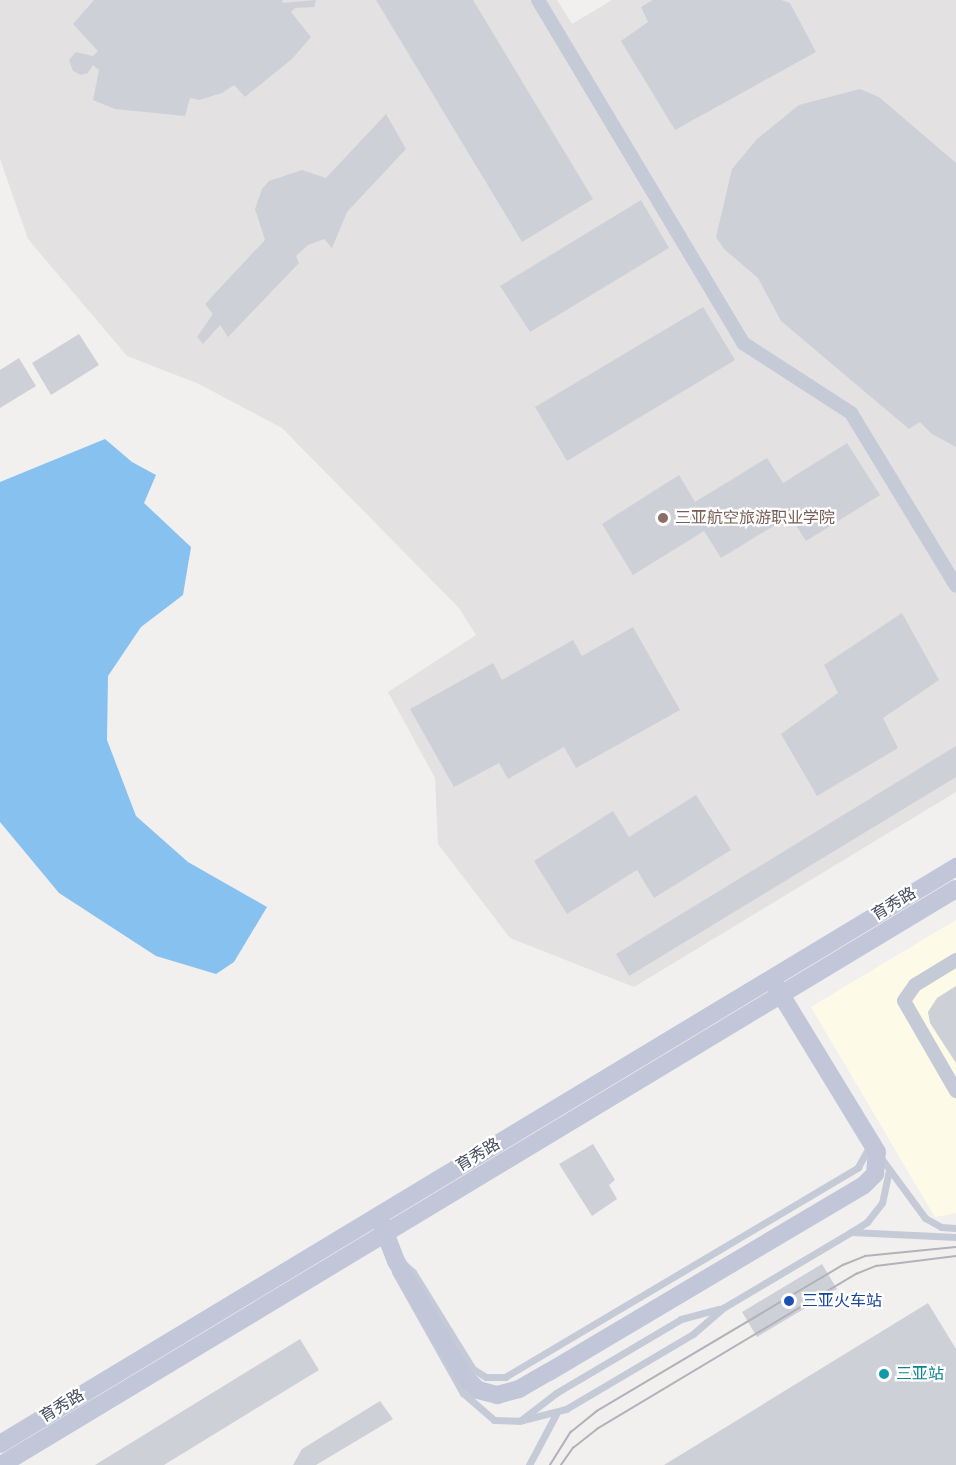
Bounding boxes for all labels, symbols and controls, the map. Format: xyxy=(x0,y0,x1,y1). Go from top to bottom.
place label: 三亚航空旅游职业学院 xyxy=(675,508,835,528)
marker: 三亚航空旅游职业学院 xyxy=(656,511,670,525)
street label: 育秀路 xyxy=(868,883,920,925)
street label: 育秀路 xyxy=(452,1134,504,1176)
place label: 三亚火车站 xyxy=(802,1291,882,1311)
marker: 三亚火车站 xyxy=(780,1292,798,1310)
place label: 三亚站 xyxy=(896,1364,944,1384)
marker: 三亚站 xyxy=(877,1367,891,1381)
street label: 育秀路 xyxy=(36,1385,88,1427)

